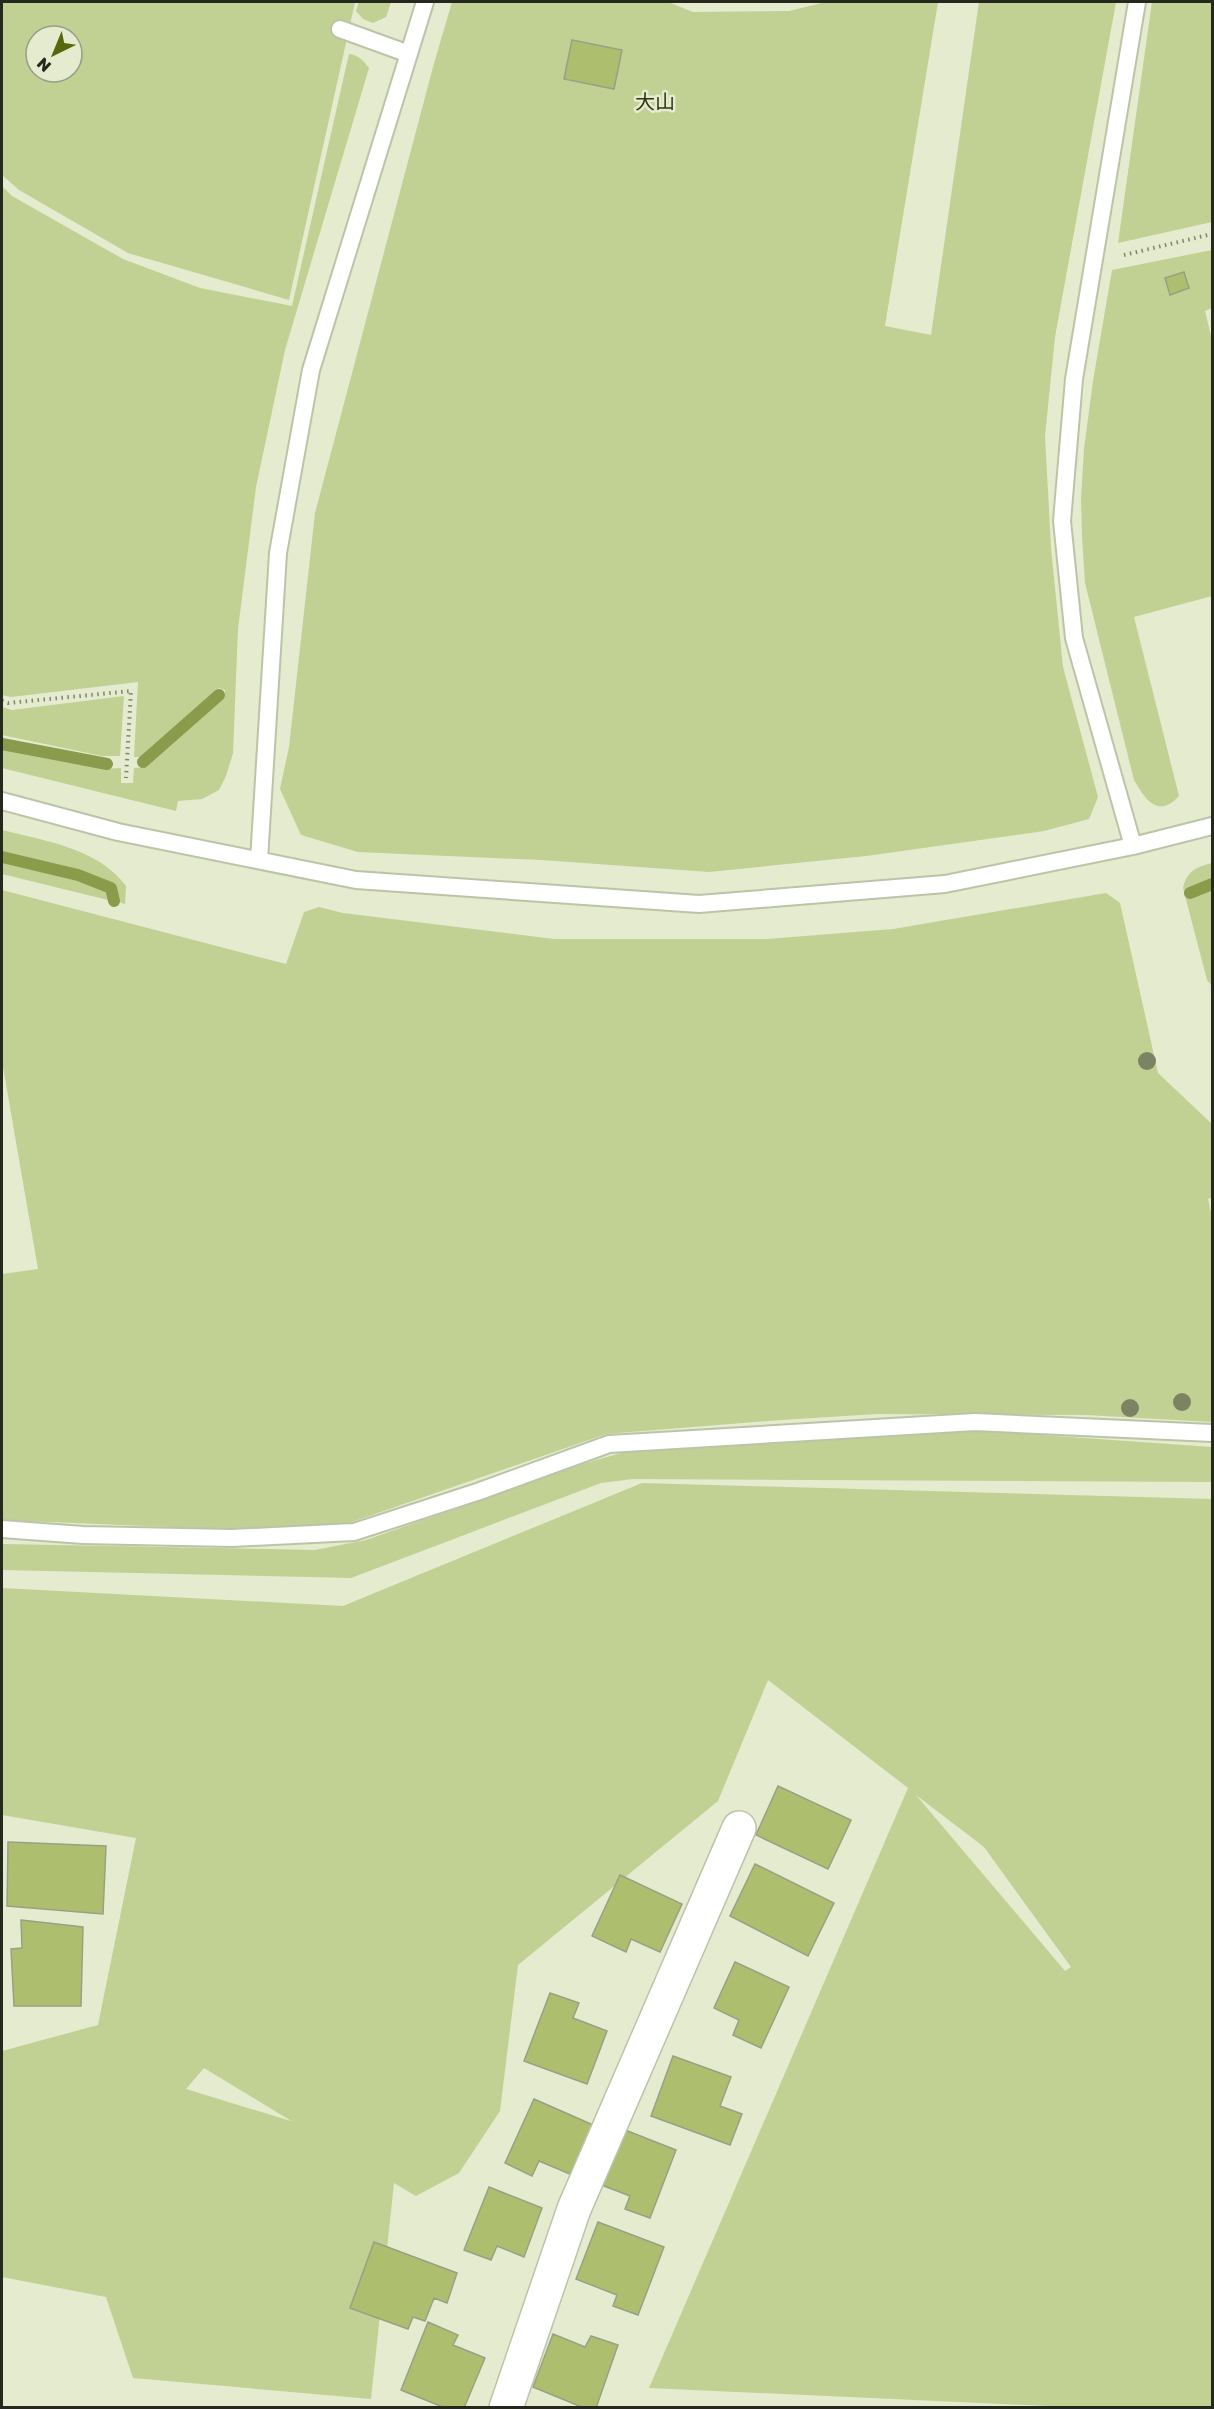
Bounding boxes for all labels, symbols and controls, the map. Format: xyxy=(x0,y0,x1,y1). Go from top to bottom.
north arrow xyxy=(24,24,84,84)
text: N xyxy=(32,54,55,76)
district label: 大山 xyxy=(635,89,675,113)

